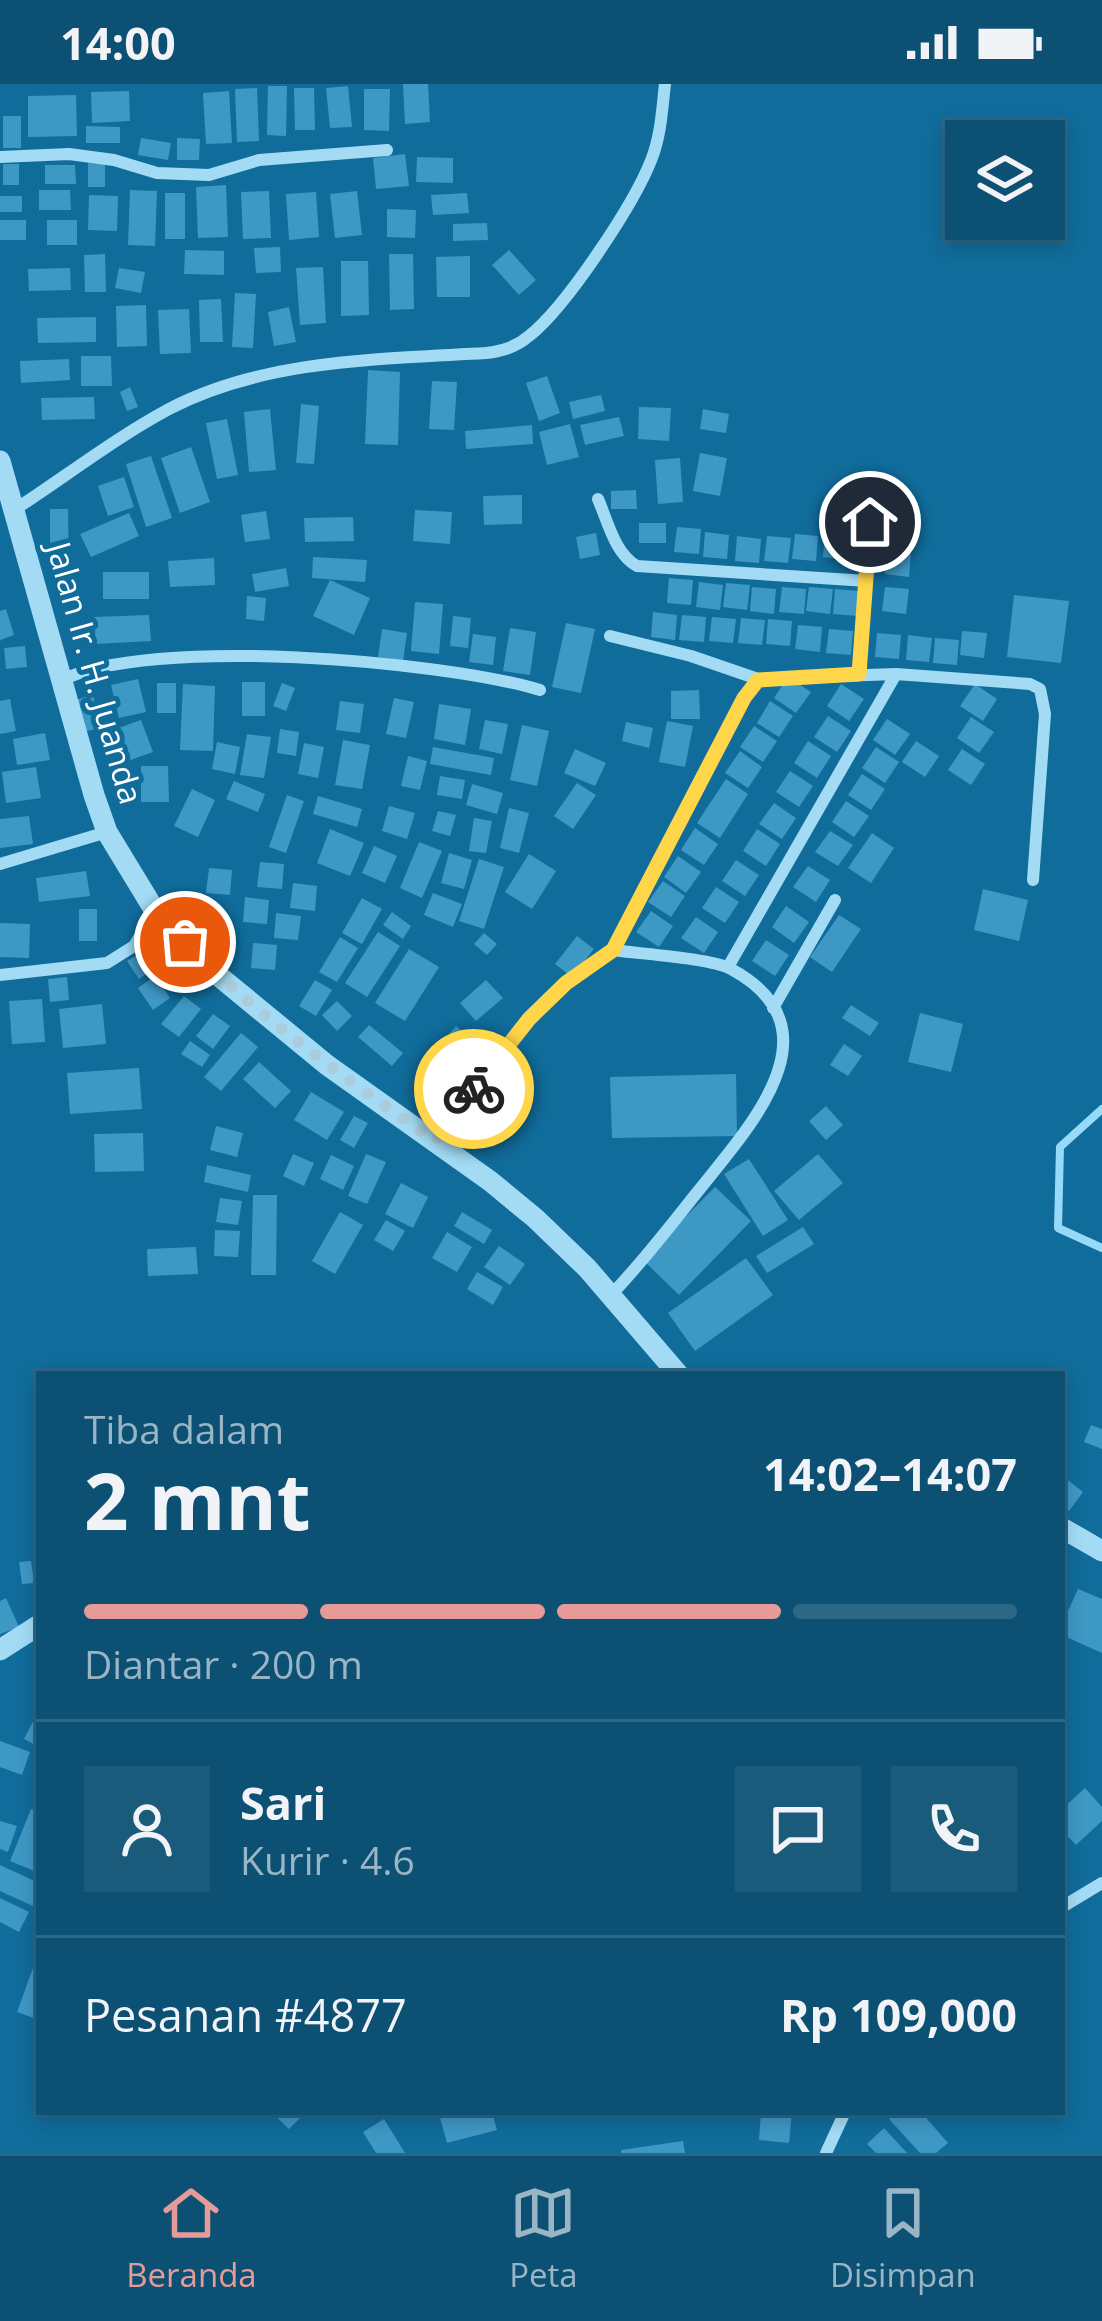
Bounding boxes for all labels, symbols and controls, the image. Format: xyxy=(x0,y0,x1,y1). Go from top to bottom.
text: 14:00 xyxy=(60,12,176,73)
map controls xyxy=(945,120,1065,240)
button: layers xyxy=(945,120,1065,240)
pin xyxy=(819,471,921,573)
icon: home xyxy=(837,489,903,555)
street label: Jalan Ir. H. Juanda xyxy=(36,534,154,809)
pin xyxy=(134,891,236,993)
icon: bag xyxy=(152,909,218,975)
courier xyxy=(414,1029,534,1149)
icon: bike xyxy=(441,1056,507,1122)
text: Tiba dalam xyxy=(84,1402,284,1455)
text: 14:02–14:07 xyxy=(763,1443,1017,1504)
text: 2 mnt xyxy=(84,1447,311,1553)
text: Diantar · 200 m xyxy=(84,1637,363,1690)
button: person xyxy=(84,1766,210,1892)
button: chat xyxy=(735,1766,861,1892)
button: phone xyxy=(891,1766,1017,1892)
text: Sari xyxy=(240,1772,326,1833)
text: Kurir · 4.6 xyxy=(240,1833,415,1886)
text: Pesanan #4877 xyxy=(84,1984,407,2045)
text: Rp 109,000 xyxy=(780,1984,1017,2045)
tab: Beranda xyxy=(126,2180,257,2297)
tab: Peta xyxy=(509,2180,578,2297)
tab: Disimpan xyxy=(830,2180,976,2297)

